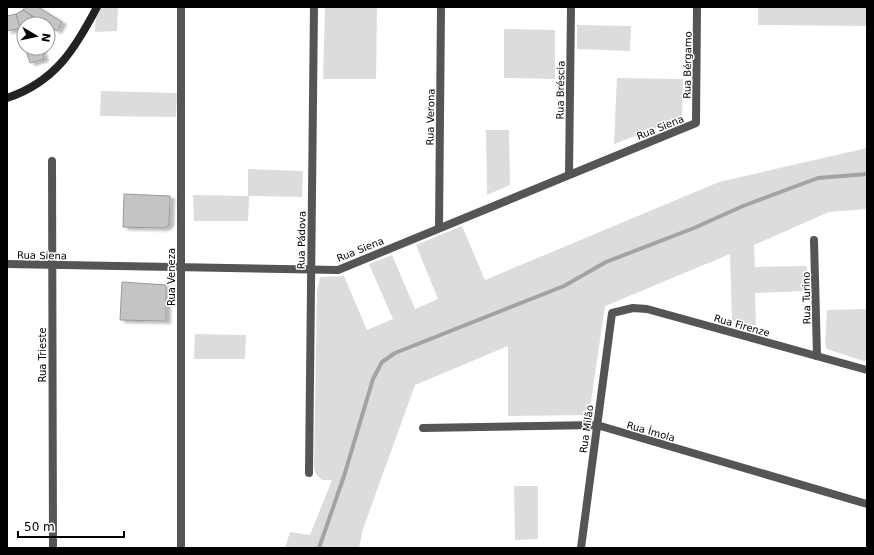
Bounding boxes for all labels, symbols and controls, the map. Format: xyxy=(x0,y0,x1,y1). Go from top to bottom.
north arrow xyxy=(16,16,56,56)
street label: Rua Bérgamo xyxy=(681,31,694,99)
text: N xyxy=(38,32,53,43)
street label: Rua Bréscia xyxy=(554,61,567,119)
street label: Rua Verona xyxy=(425,88,436,146)
street label: Rua Siena xyxy=(635,113,685,142)
street label: Rua Pádova xyxy=(295,211,308,269)
street label: Rua Siena xyxy=(335,235,385,264)
street label: Rua Veneza xyxy=(166,248,177,306)
street label: Rua Siena xyxy=(17,250,67,261)
street label: Rua Turino xyxy=(801,272,812,324)
street label: Rua Firenze xyxy=(713,312,771,339)
street label: Rua Trieste xyxy=(37,327,48,383)
street label: Rua Milão xyxy=(578,404,595,454)
street label: Rua Ímola xyxy=(625,418,677,444)
scale bar xyxy=(18,513,124,539)
text: 50 m xyxy=(24,520,55,534)

